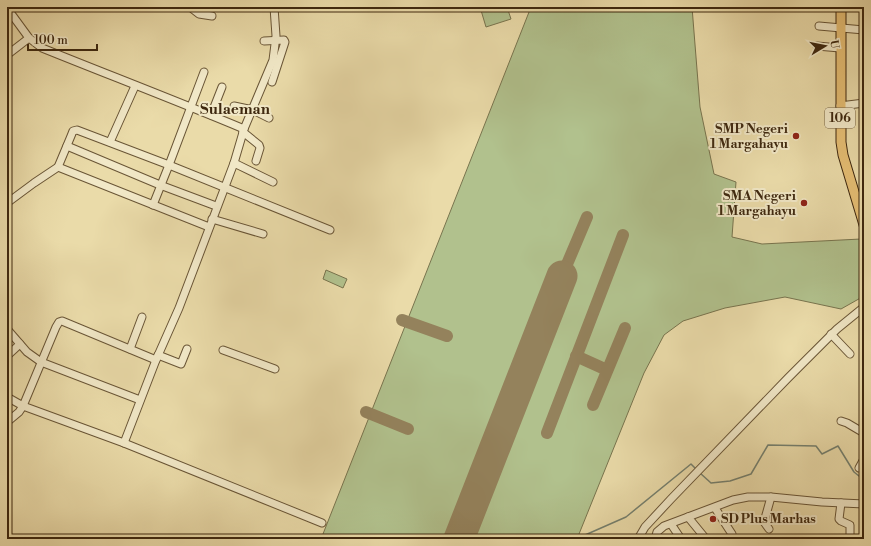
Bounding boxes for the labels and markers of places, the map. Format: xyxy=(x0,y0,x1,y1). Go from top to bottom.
place label: SMP Negeri 1 Margahayu xyxy=(710,121,788,152)
marker: SMP Negeri 1 Margahayu xyxy=(791,131,801,141)
place label: SMA Negeri 1 Margahayu xyxy=(718,188,796,219)
marker: SMA Negeri 1 Margahayu xyxy=(799,198,809,208)
place label: SD Plus Marhas xyxy=(721,511,816,527)
marker: SD Plus Marhas xyxy=(708,514,718,524)

